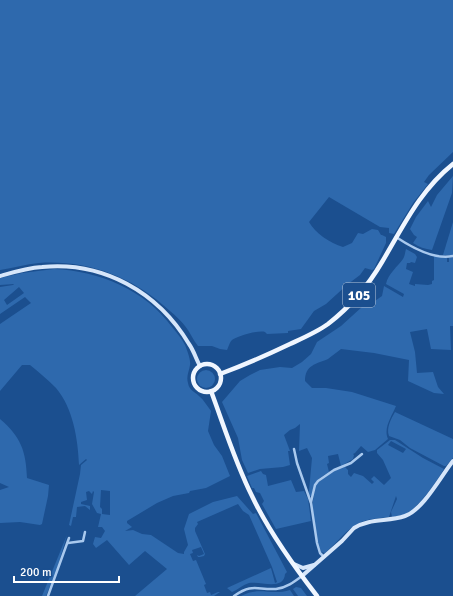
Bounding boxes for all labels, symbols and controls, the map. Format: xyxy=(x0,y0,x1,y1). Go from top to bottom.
road number: 105 xyxy=(343,283,375,307)
scale bar xyxy=(14,558,119,584)
text: 200 m xyxy=(20,565,52,580)

